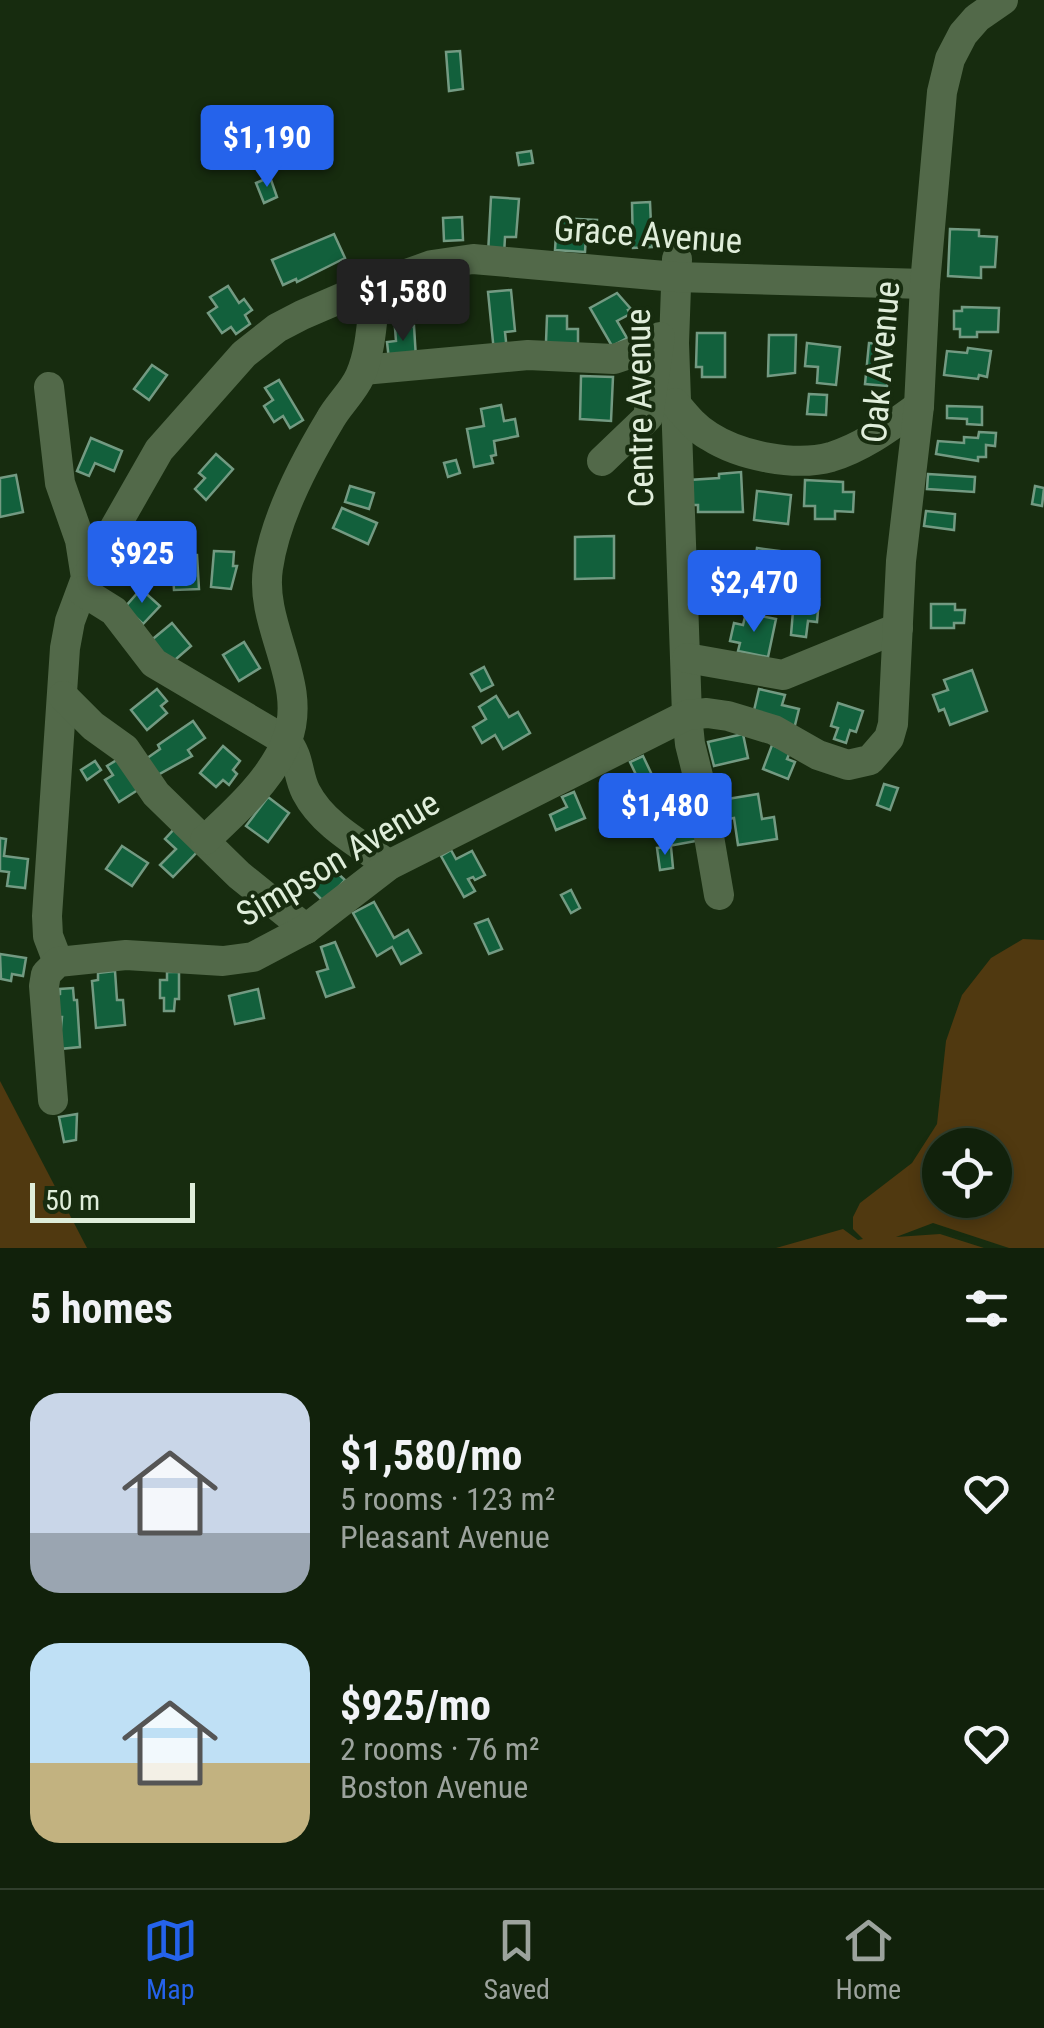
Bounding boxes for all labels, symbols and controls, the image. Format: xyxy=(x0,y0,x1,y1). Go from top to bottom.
pin: $1,190 xyxy=(186,105,348,190)
text: $1,190 xyxy=(223,118,311,156)
street label: Grace Avenue xyxy=(552,208,744,262)
pin: $1,580 xyxy=(322,259,484,344)
text: $1,580 xyxy=(359,272,447,310)
street label: Oak Avenue xyxy=(854,279,908,445)
street label: Centre Avenue xyxy=(618,308,662,508)
pin: $925 xyxy=(83,521,201,606)
text: $925 xyxy=(110,534,174,572)
pin: $2,470 xyxy=(673,550,835,635)
text: $2,470 xyxy=(710,563,798,601)
pin: $1,480 xyxy=(584,773,746,858)
street label: Simpson Avenue xyxy=(229,782,447,936)
text: $1,480 xyxy=(621,786,709,824)
map controls xyxy=(922,1128,1012,1218)
button: locate xyxy=(922,1128,1012,1218)
scale bar xyxy=(30,1178,195,1222)
text: 50 m xyxy=(45,1184,100,1217)
icon: filters xyxy=(959,1281,1014,1336)
text: 5 homes xyxy=(30,1284,173,1333)
text: $1,580/mo xyxy=(340,1431,522,1480)
icon: home xyxy=(110,1433,230,1553)
icon: heart xyxy=(959,1466,1014,1521)
text: 5 rooms · 123 m² xyxy=(340,1480,555,1518)
text: Pleasant Avenue xyxy=(340,1518,550,1556)
text: $925/mo xyxy=(340,1681,491,1730)
icon: home xyxy=(110,1683,230,1803)
icon: heart xyxy=(959,1716,1014,1771)
text: 2 rooms · 76 m² xyxy=(340,1730,539,1768)
text: Boston Avenue xyxy=(340,1768,528,1806)
tab: Map xyxy=(143,1913,198,2006)
tab: Saved xyxy=(483,1913,550,2006)
tab: Home xyxy=(836,1913,901,2006)

